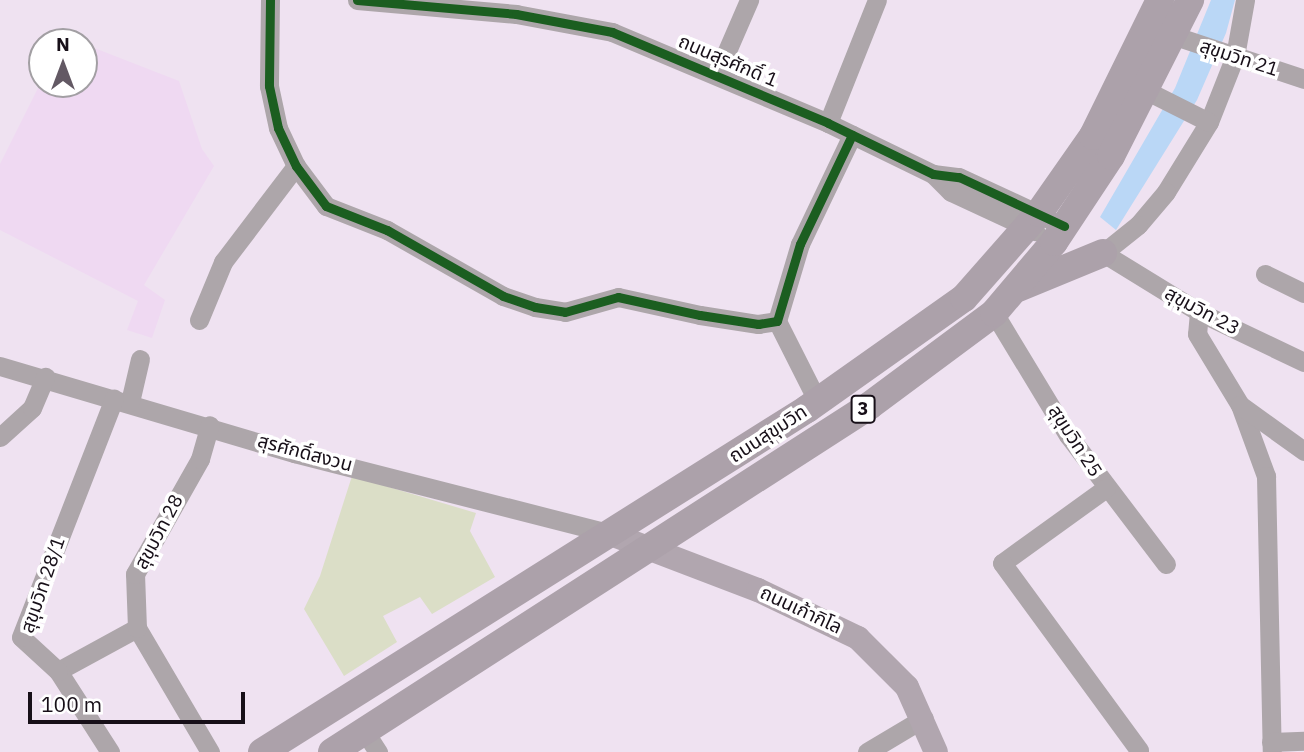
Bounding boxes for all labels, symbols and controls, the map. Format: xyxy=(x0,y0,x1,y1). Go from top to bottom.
north arrow xyxy=(28,28,98,98)
street label: ถนนสุรศักดิ์ 1 xyxy=(675,30,781,92)
text: N xyxy=(56,32,70,56)
street label: สุขุมวิท 21 xyxy=(1197,35,1281,81)
street label: สุขุมวิท 23 xyxy=(1161,282,1243,340)
road number: 3 xyxy=(849,394,877,424)
street label: ถนนสุขุมวิท xyxy=(725,400,811,468)
street label: สุขุมวิท 25 xyxy=(1043,401,1107,481)
street label: สุรศักดิ์สงวน xyxy=(255,429,355,477)
street label: สุขุมวิท 28 xyxy=(130,491,188,573)
street label: สุขุมวิท 28/1 xyxy=(16,534,70,636)
street label: ถนนเก้ากิโล xyxy=(757,581,845,639)
scale bar xyxy=(32,678,248,722)
text: 100 m xyxy=(41,690,102,718)

